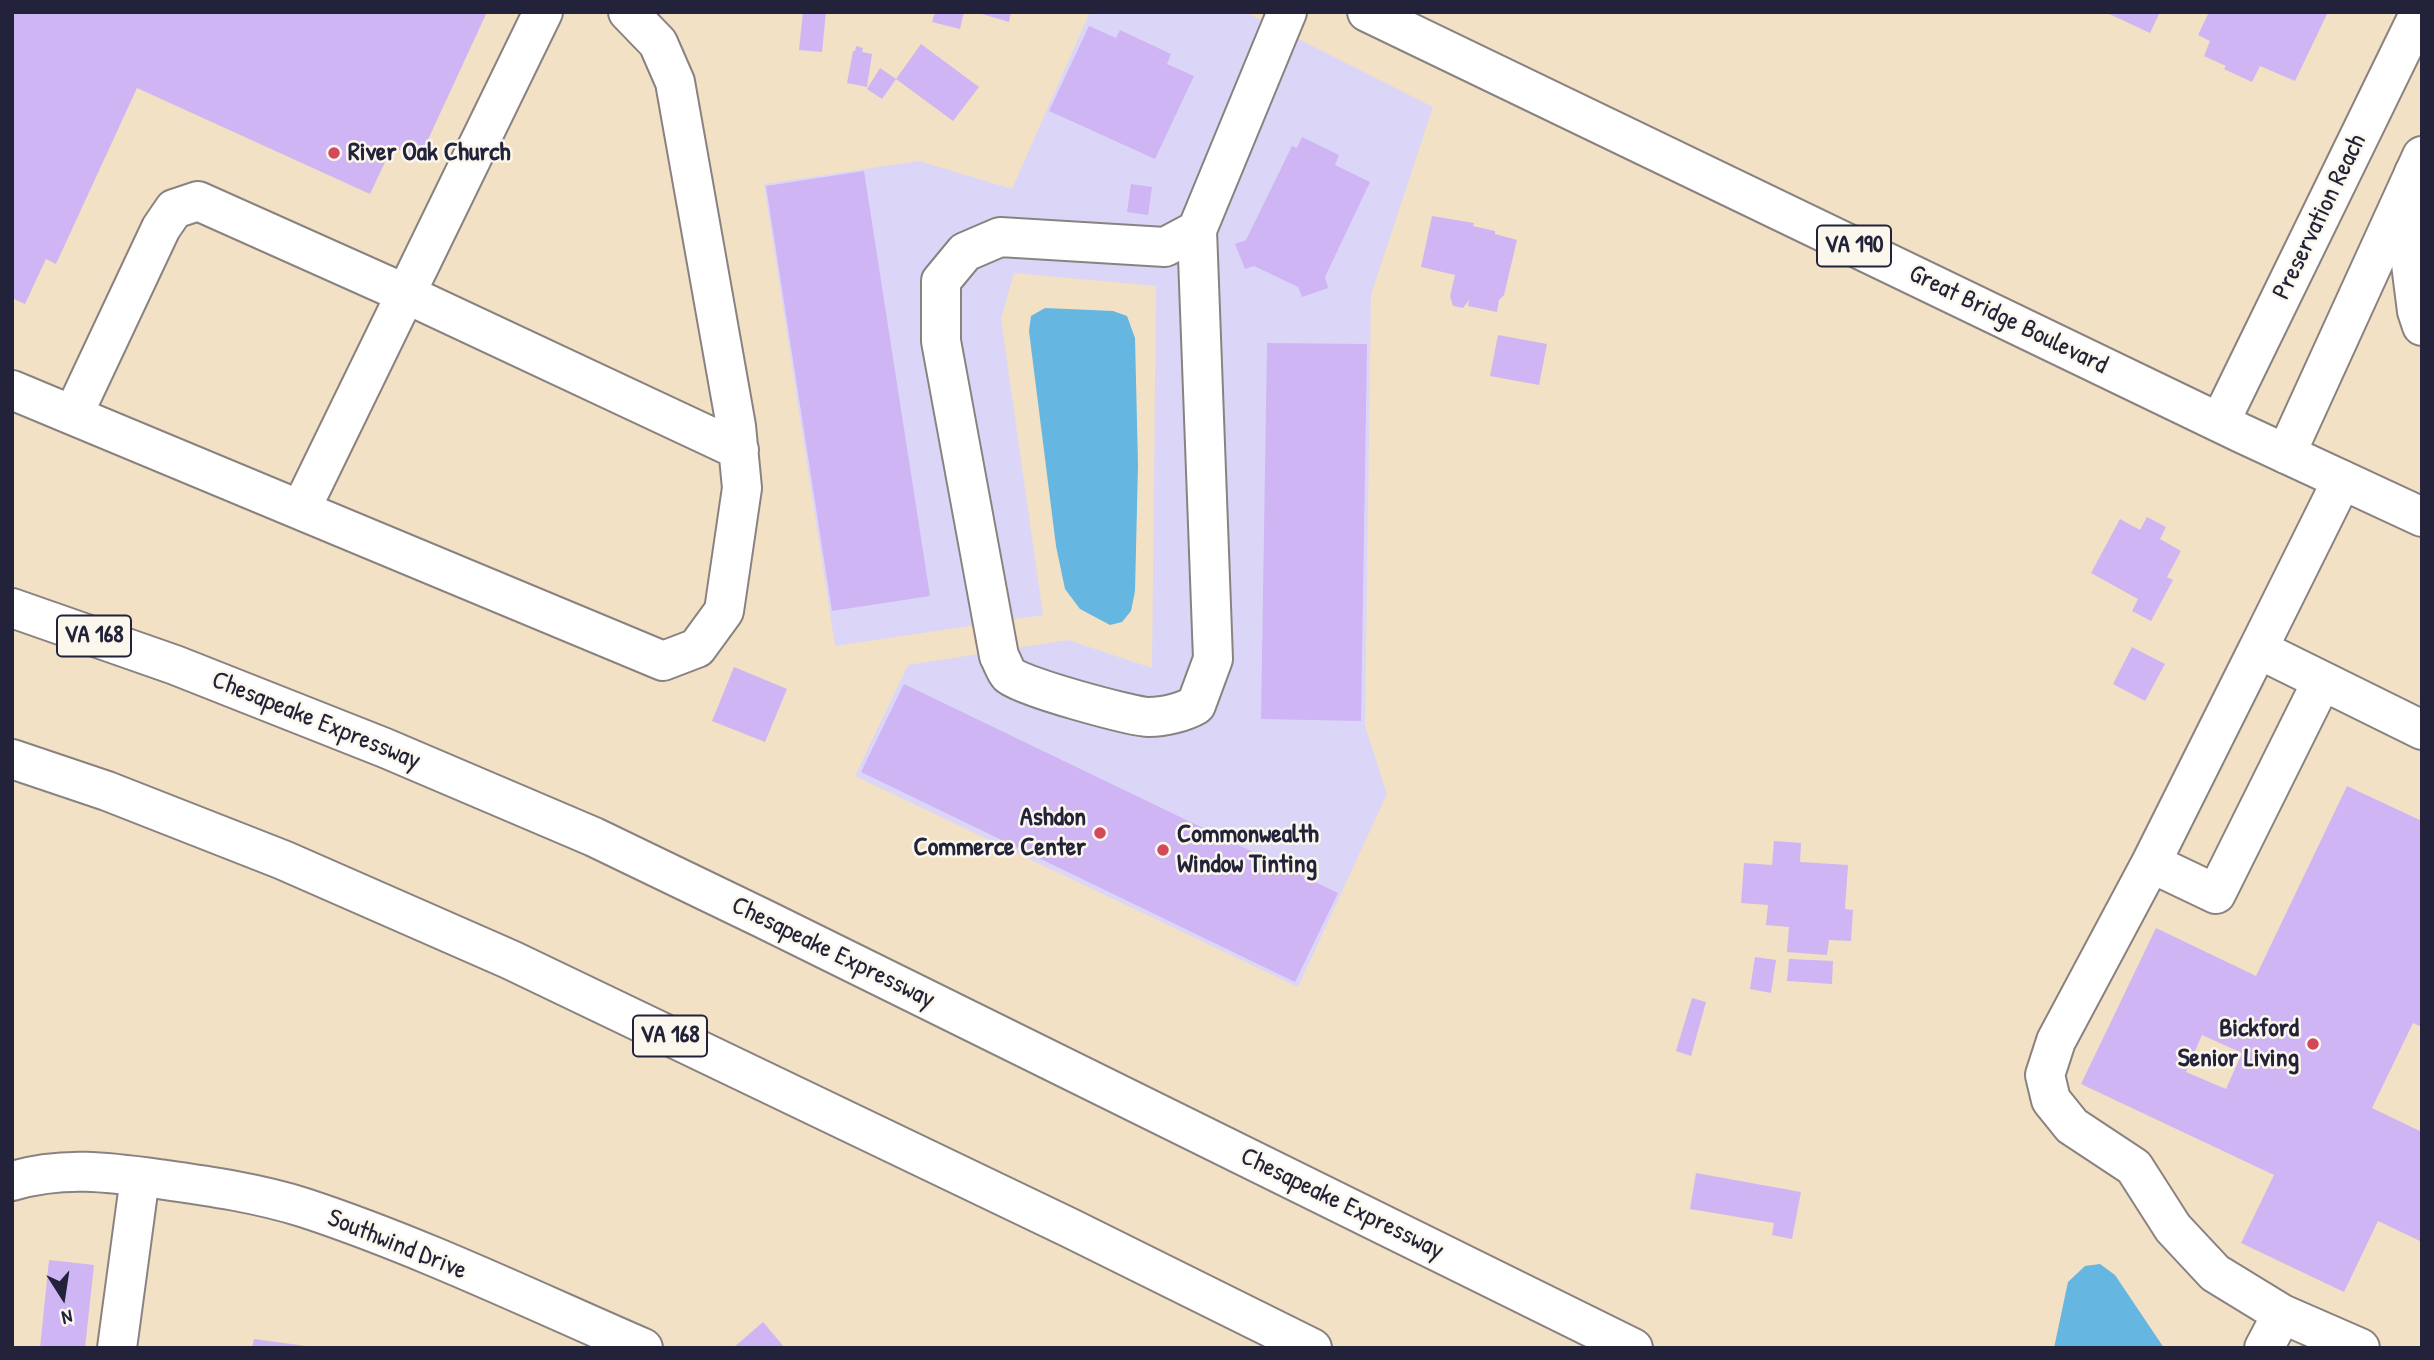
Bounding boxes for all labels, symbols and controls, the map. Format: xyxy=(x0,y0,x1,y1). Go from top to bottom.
street label: Preservation Reach xyxy=(2266,129,2374,305)
place label: River Oak Church xyxy=(348,137,510,169)
marker: River Oak Church xyxy=(326,145,342,161)
road number: VA 190 xyxy=(1817,226,1891,267)
street label: Great Bridge Boulevard xyxy=(1904,258,2112,382)
road number: VA 168 xyxy=(57,616,131,656)
street label: Chesapeake Expressway xyxy=(207,665,425,777)
place label: Ashdon Commerce Center xyxy=(913,802,1086,864)
place label: Commonwealth Window Tinting xyxy=(1177,819,1319,880)
marker: Ashdon Commerce Center xyxy=(1092,825,1108,841)
marker: Commonwealth Window Tinting xyxy=(1155,842,1171,858)
street label: Chesapeake Expressway xyxy=(726,890,940,1016)
place label: Bickford Senior Living xyxy=(2178,1013,2299,1074)
road number: VA 168 xyxy=(633,1016,707,1056)
marker: Bickford Senior Living xyxy=(2305,1036,2321,1052)
street label: Chesapeake Expressway xyxy=(1235,1141,1449,1267)
street label: Southwind Drive xyxy=(323,1203,471,1287)
north arrow xyxy=(28,1262,98,1332)
text: N xyxy=(60,1304,75,1331)

